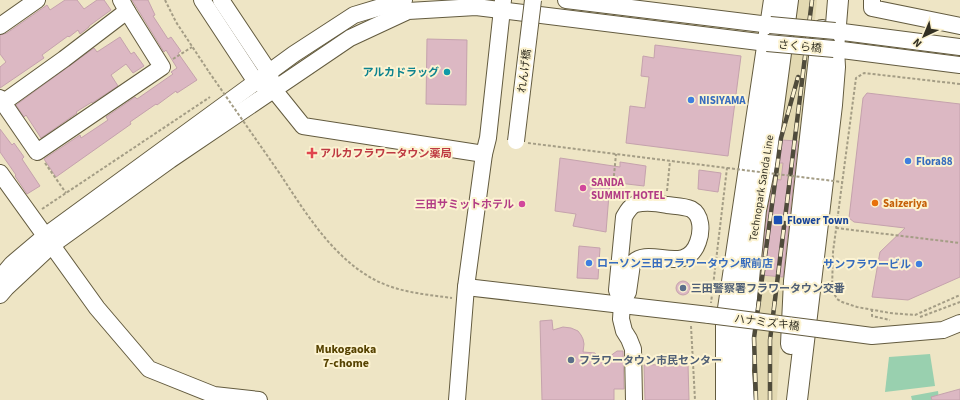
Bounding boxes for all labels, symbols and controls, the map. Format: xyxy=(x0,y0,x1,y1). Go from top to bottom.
north arrow xyxy=(904,16,944,56)
text: N xyxy=(910,35,925,51)
street label: さくら橋 xyxy=(777,37,823,56)
street label: れんげ橋 xyxy=(514,48,535,94)
place label: アルカドラッグ xyxy=(362,65,439,80)
marker: アルカドラッグ xyxy=(442,67,452,77)
place label: NISIYAMA xyxy=(699,93,746,108)
marker: NISIYAMA xyxy=(686,95,696,105)
street label: Technopark Sanda Line xyxy=(746,133,777,242)
place label: アルカフラワータウン薬局 xyxy=(320,146,452,161)
marker: アルカフラワータウン薬局 xyxy=(307,148,317,158)
place label: Flora88 xyxy=(916,154,953,169)
marker: Flora88 xyxy=(903,156,913,166)
place label: SANDA SUMMIT HOTEL xyxy=(591,175,666,203)
marker: SANDA SUMMIT HOTEL xyxy=(578,183,588,193)
place label: Saizeriya xyxy=(883,196,928,211)
place label: 三田サミットホテル xyxy=(415,197,514,212)
marker: Saizeriya xyxy=(870,198,880,208)
marker: 三田サミットホテル xyxy=(517,199,527,209)
place label: Flower Town xyxy=(787,213,849,228)
marker: Flower Town xyxy=(772,214,784,226)
place label: ローソン三田フラワータウン駅前店 xyxy=(597,256,773,271)
place label: サンフラワービル xyxy=(823,257,911,272)
marker: ローソン三田フラワータウン駅前店 xyxy=(584,258,594,268)
marker: サンフラワービル xyxy=(914,259,924,269)
place label: 三田警察署フラワータウン交番 xyxy=(691,281,845,296)
marker: 三田警察署フラワータウン交番 xyxy=(678,283,688,293)
street label: ハナミズキ橋 xyxy=(733,311,801,334)
district label: Mukogaoka 7-chome xyxy=(316,341,376,372)
place label: フラワータウン市民センター xyxy=(579,353,722,368)
marker: フラワータウン市民センター xyxy=(566,355,576,365)

